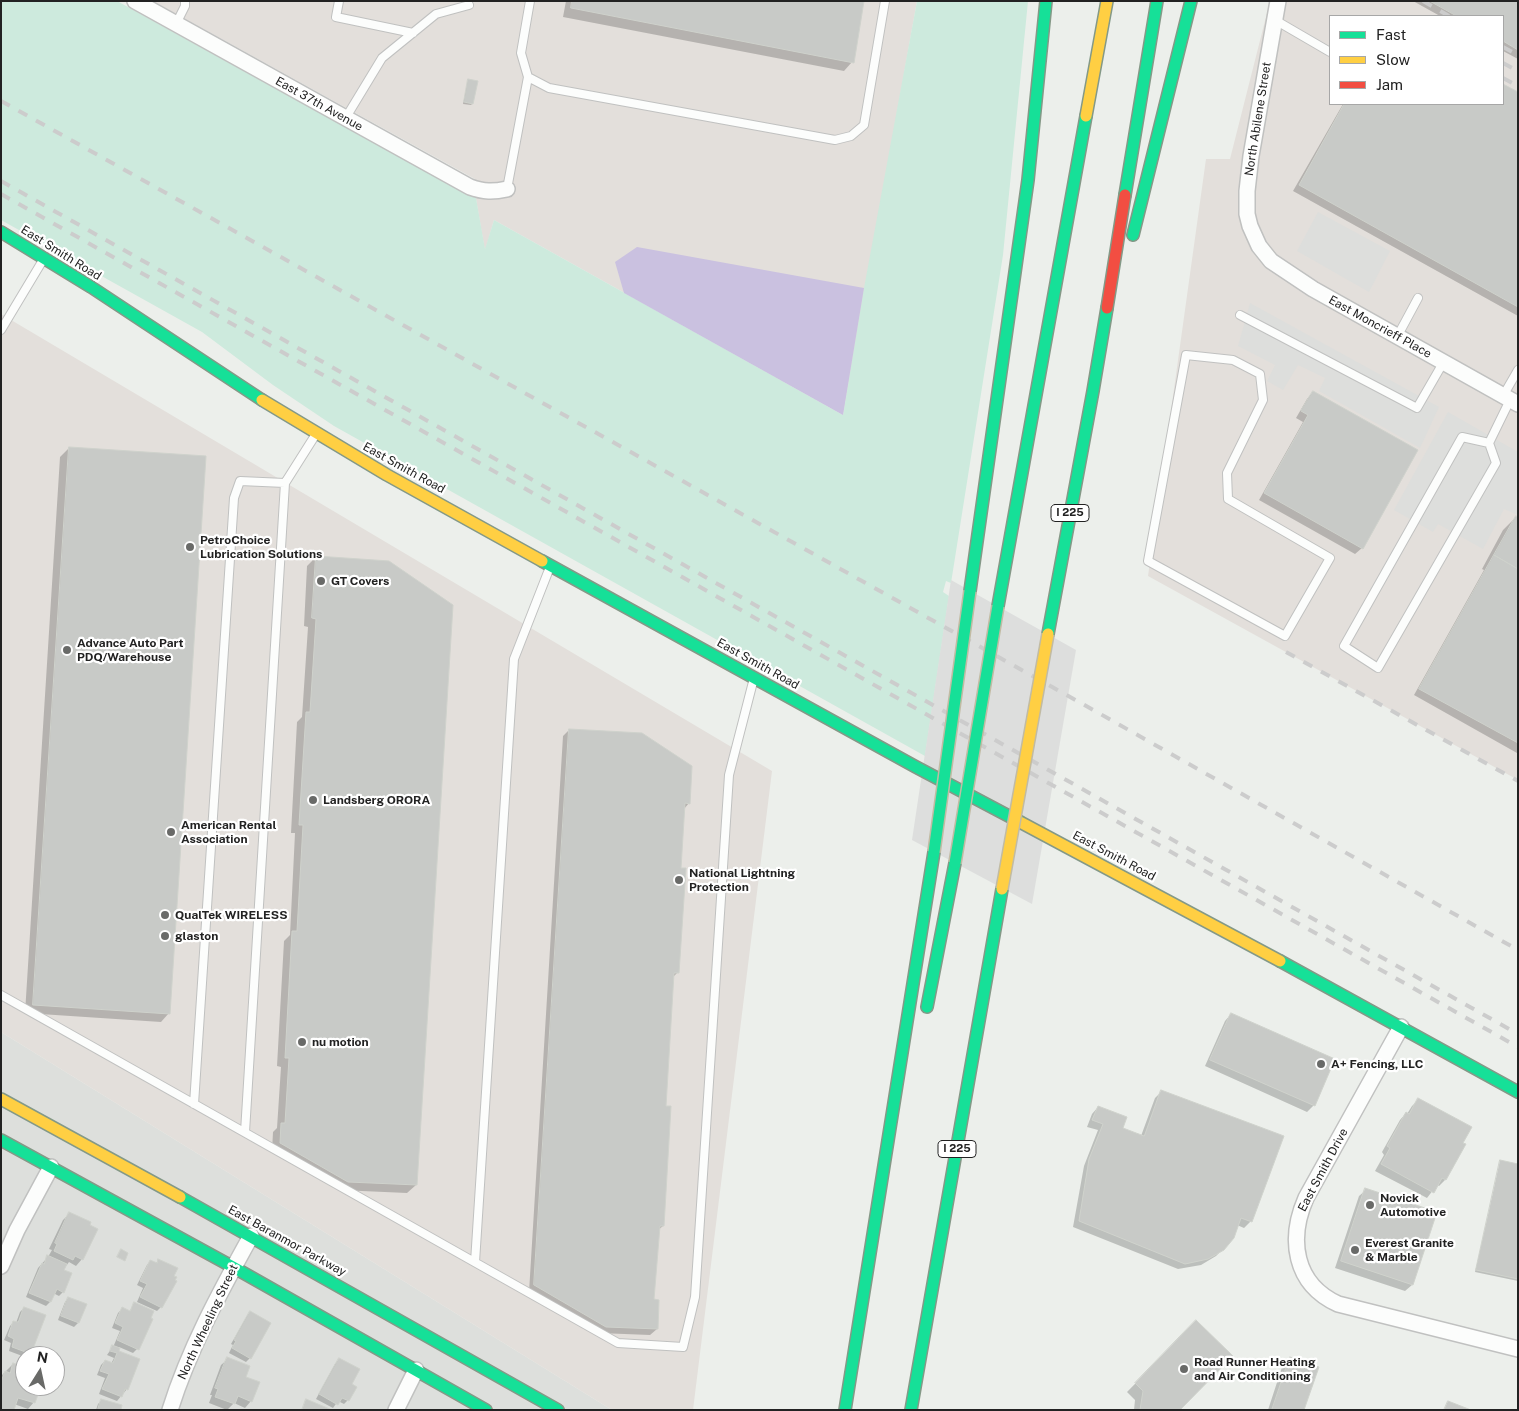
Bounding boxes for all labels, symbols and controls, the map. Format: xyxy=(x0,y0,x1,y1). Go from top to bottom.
legend xyxy=(1329,15,1504,105)
text: Fast xyxy=(1376,26,1406,43)
text: Slow xyxy=(1376,51,1410,68)
street label: North Abilene Street xyxy=(1242,61,1274,177)
street label: East 37th Avenue xyxy=(273,74,365,134)
text: Jam xyxy=(1376,76,1403,93)
street label: East Smith Road xyxy=(18,223,104,283)
street label: East Moncrieff Place xyxy=(1326,293,1434,361)
street label: East Smith Road xyxy=(360,439,448,497)
road number: I 225 xyxy=(1051,504,1089,522)
place label: PetroChoice Lubrication Solutions xyxy=(200,533,322,561)
marker: PetroChoice Lubrication Solutions xyxy=(184,541,196,553)
place label: GT Covers xyxy=(331,574,389,588)
marker: GT Covers xyxy=(315,575,327,587)
street label: East Smith Road xyxy=(714,635,802,693)
place label: Advance Auto Part PDQ/Warehouse xyxy=(77,636,183,664)
marker: Advance Auto Part PDQ/Warehouse xyxy=(61,644,73,656)
place label: Landsberg ORORA xyxy=(323,793,430,807)
marker: Landsberg ORORA xyxy=(307,794,319,806)
place label: American Rental Association xyxy=(181,818,276,846)
marker: American Rental Association xyxy=(165,826,177,838)
street label: East Smith Road xyxy=(1070,828,1158,884)
place label: National Lightning Protection xyxy=(689,866,795,894)
marker: National Lightning Protection xyxy=(673,874,685,886)
place label: QualTek WIRELESS xyxy=(175,908,287,922)
marker: QualTek WIRELESS xyxy=(159,909,171,921)
place label: glaston xyxy=(175,929,218,943)
marker: glaston xyxy=(159,930,171,942)
place label: nu motion xyxy=(312,1035,369,1049)
marker: nu motion xyxy=(296,1036,308,1048)
place label: A+ Fencing, LLC xyxy=(1331,1057,1423,1071)
marker: A+ Fencing, LLC xyxy=(1315,1058,1327,1070)
street label: East Smith Drive xyxy=(1295,1126,1351,1214)
road number: I 225 xyxy=(938,1140,976,1158)
place label: Novick Automotive xyxy=(1380,1191,1446,1219)
marker: Novick Automotive xyxy=(1364,1199,1376,1211)
street label: East Baranmor Parkway xyxy=(225,1203,349,1279)
place label: Everest Granite & Marble xyxy=(1365,1236,1454,1264)
marker: Everest Granite & Marble xyxy=(1349,1244,1361,1256)
street label: North Wheeling Street xyxy=(175,1262,241,1382)
north arrow xyxy=(15,1346,65,1396)
text: N xyxy=(36,1348,49,1366)
place label: Road Runner Heating and Air Conditioning xyxy=(1194,1355,1315,1383)
marker: Road Runner Heating and Air Conditioning xyxy=(1178,1363,1190,1375)

